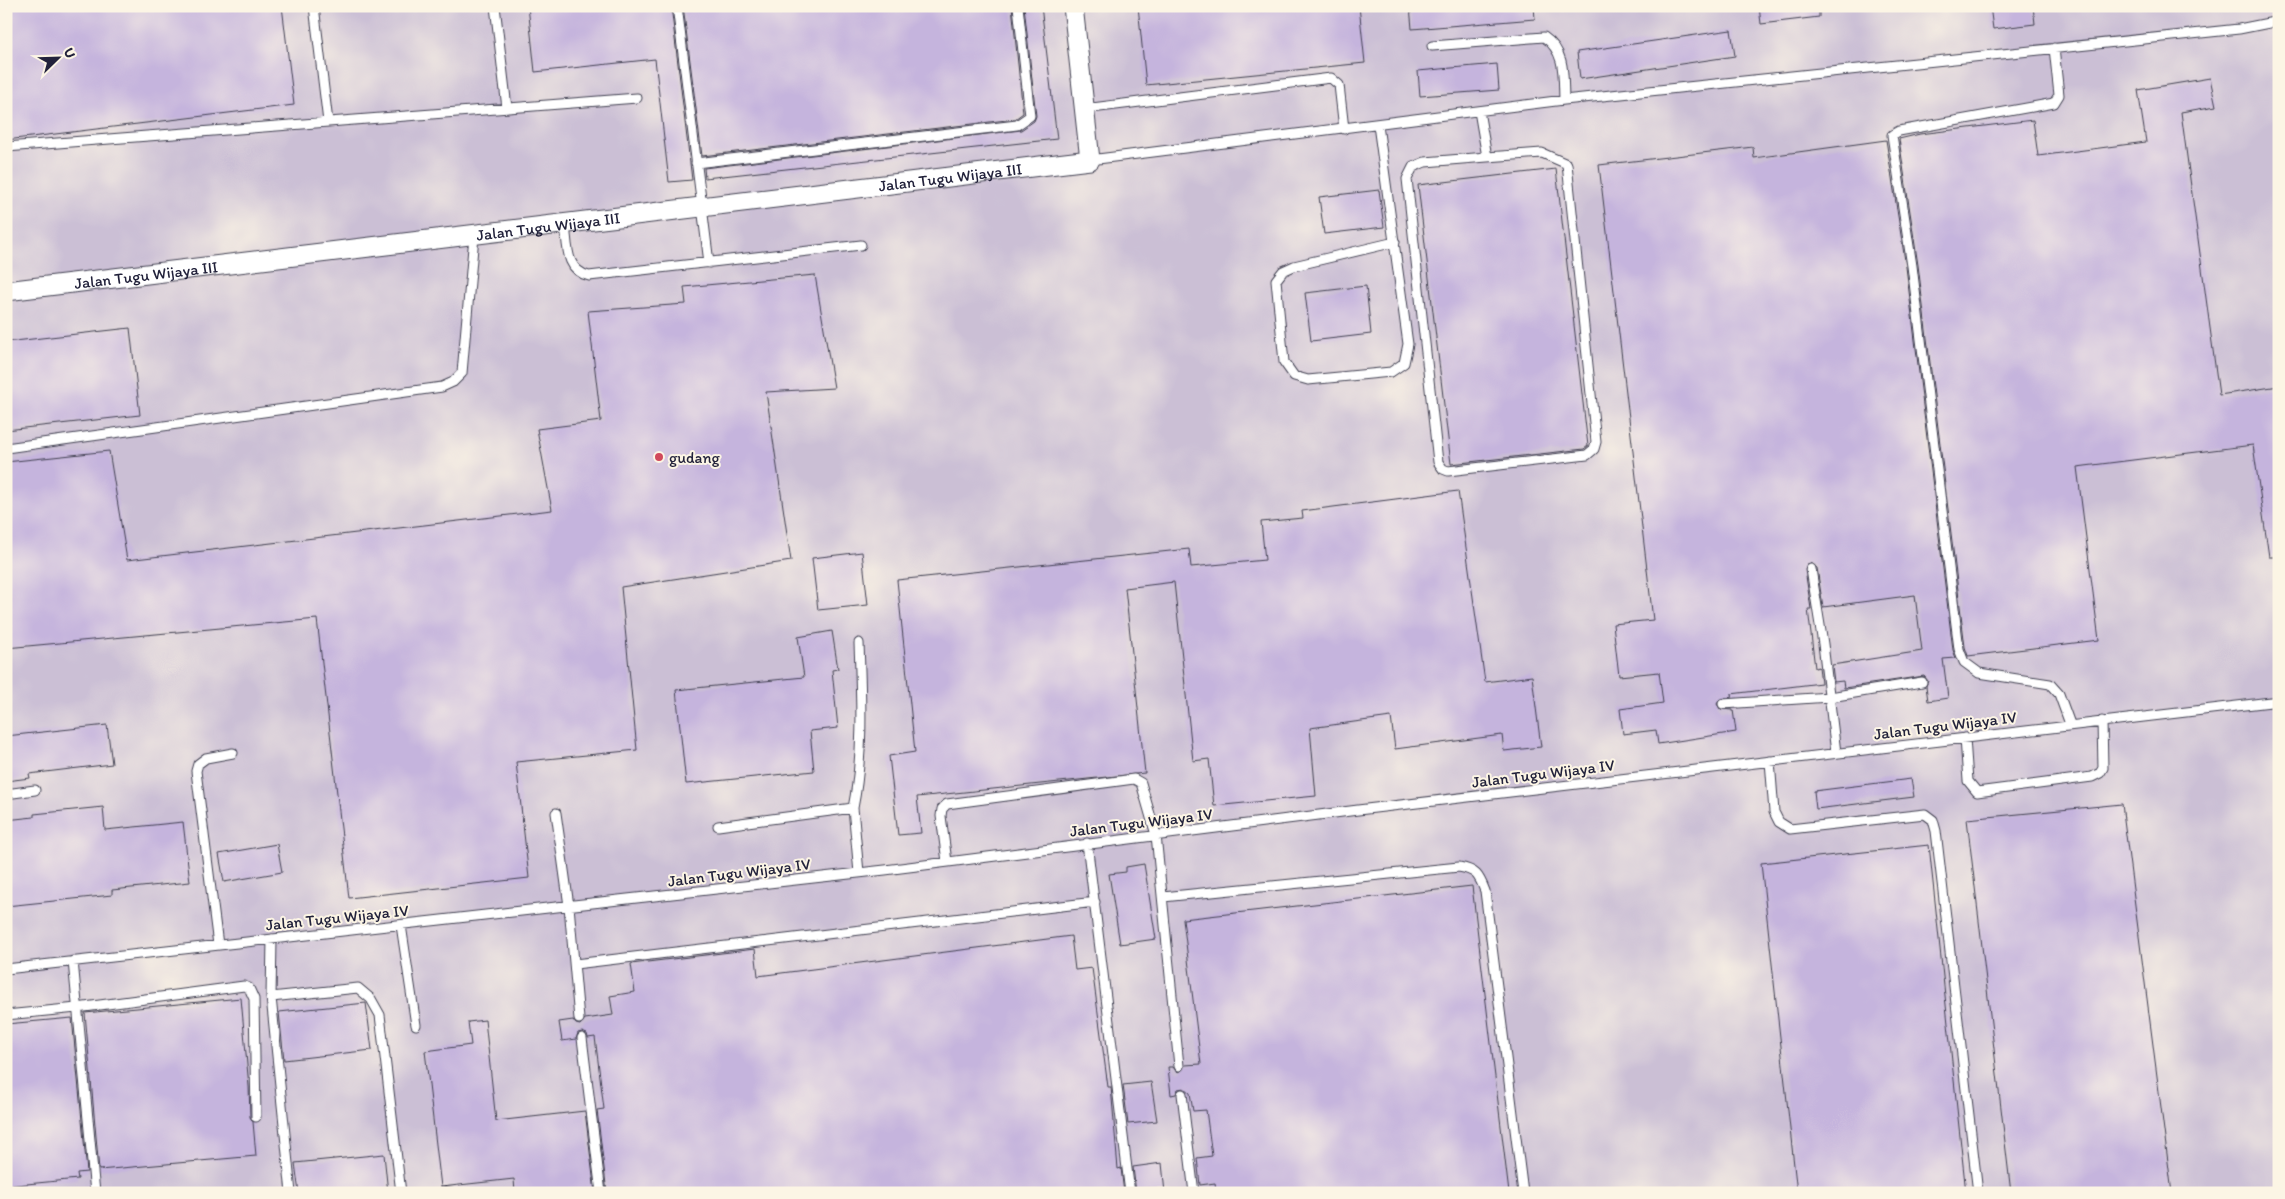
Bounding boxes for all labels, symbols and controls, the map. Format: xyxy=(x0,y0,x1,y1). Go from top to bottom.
north arrow xyxy=(32,32,82,82)
text: U xyxy=(60,46,79,61)
street label: Jalan Tugu Wijaya III xyxy=(877,159,1023,195)
street label: Jalan Tugu Wijaya III xyxy=(475,208,621,245)
street label: Jalan Tugu Wijaya III xyxy=(73,257,219,293)
place label: gudang xyxy=(669,448,721,467)
marker: gudang xyxy=(653,451,665,463)
street label: Jalan Tugu Wijaya IV xyxy=(1873,707,2018,744)
street label: Jalan Tugu Wijaya IV xyxy=(1471,755,1616,792)
street label: Jalan Tugu Wijaya IV xyxy=(1069,804,1214,841)
street label: Jalan Tugu Wijaya IV xyxy=(667,854,812,891)
street label: Jalan Tugu Wijaya IV xyxy=(265,900,410,934)

